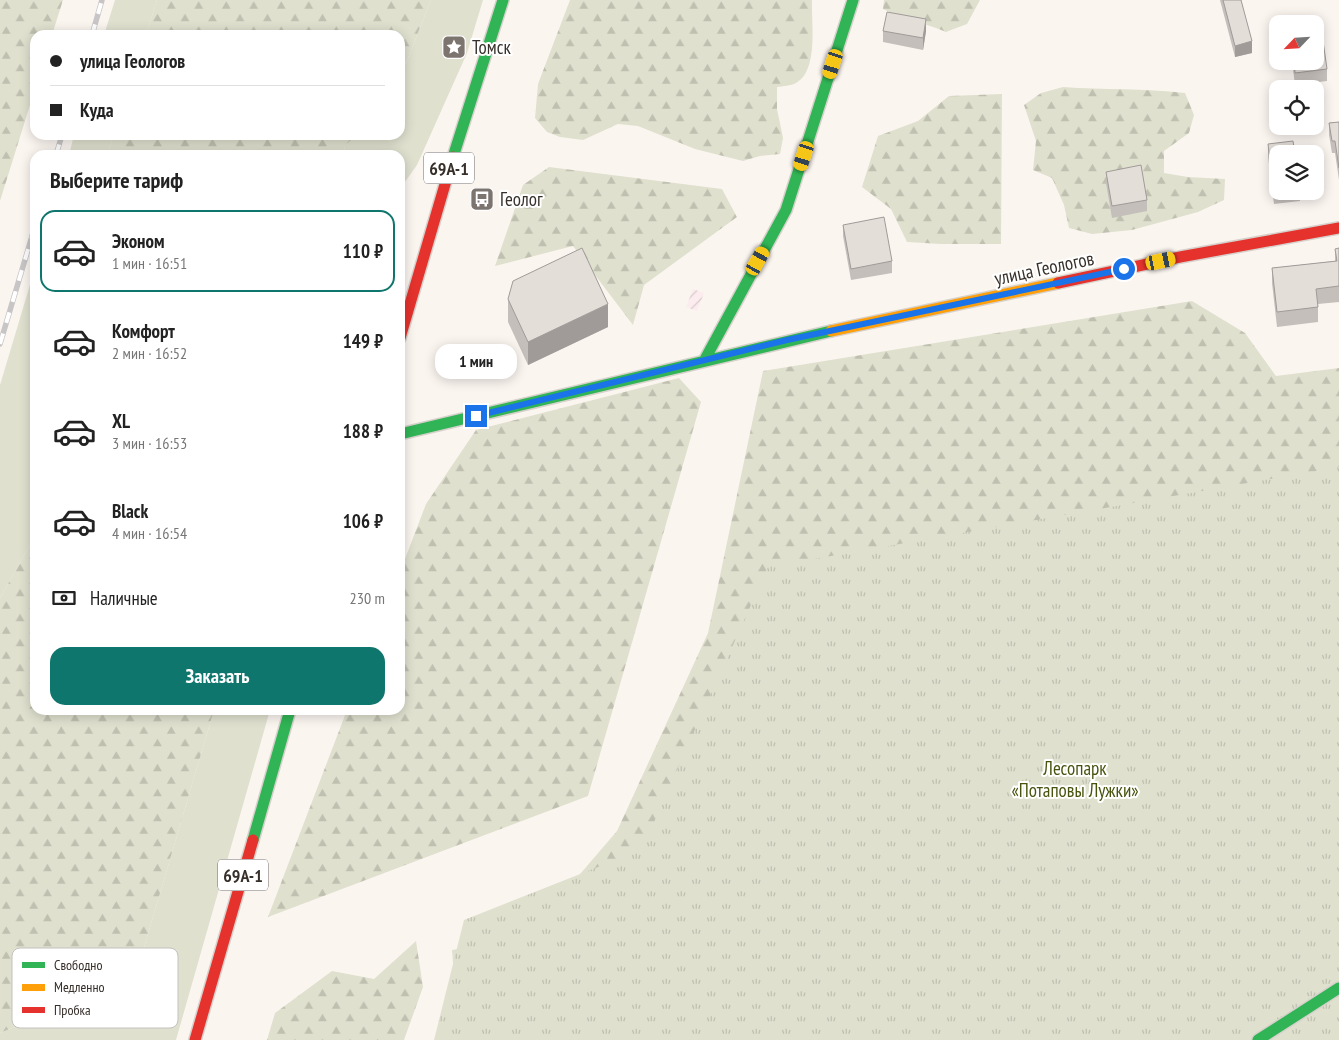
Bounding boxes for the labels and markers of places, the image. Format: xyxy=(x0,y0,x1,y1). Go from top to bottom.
place icon: Томск xyxy=(441,34,467,60)
place label: Томск xyxy=(472,35,511,59)
bus stop icon: Геолог xyxy=(469,186,495,212)
place label: Геолог xyxy=(500,187,543,211)

